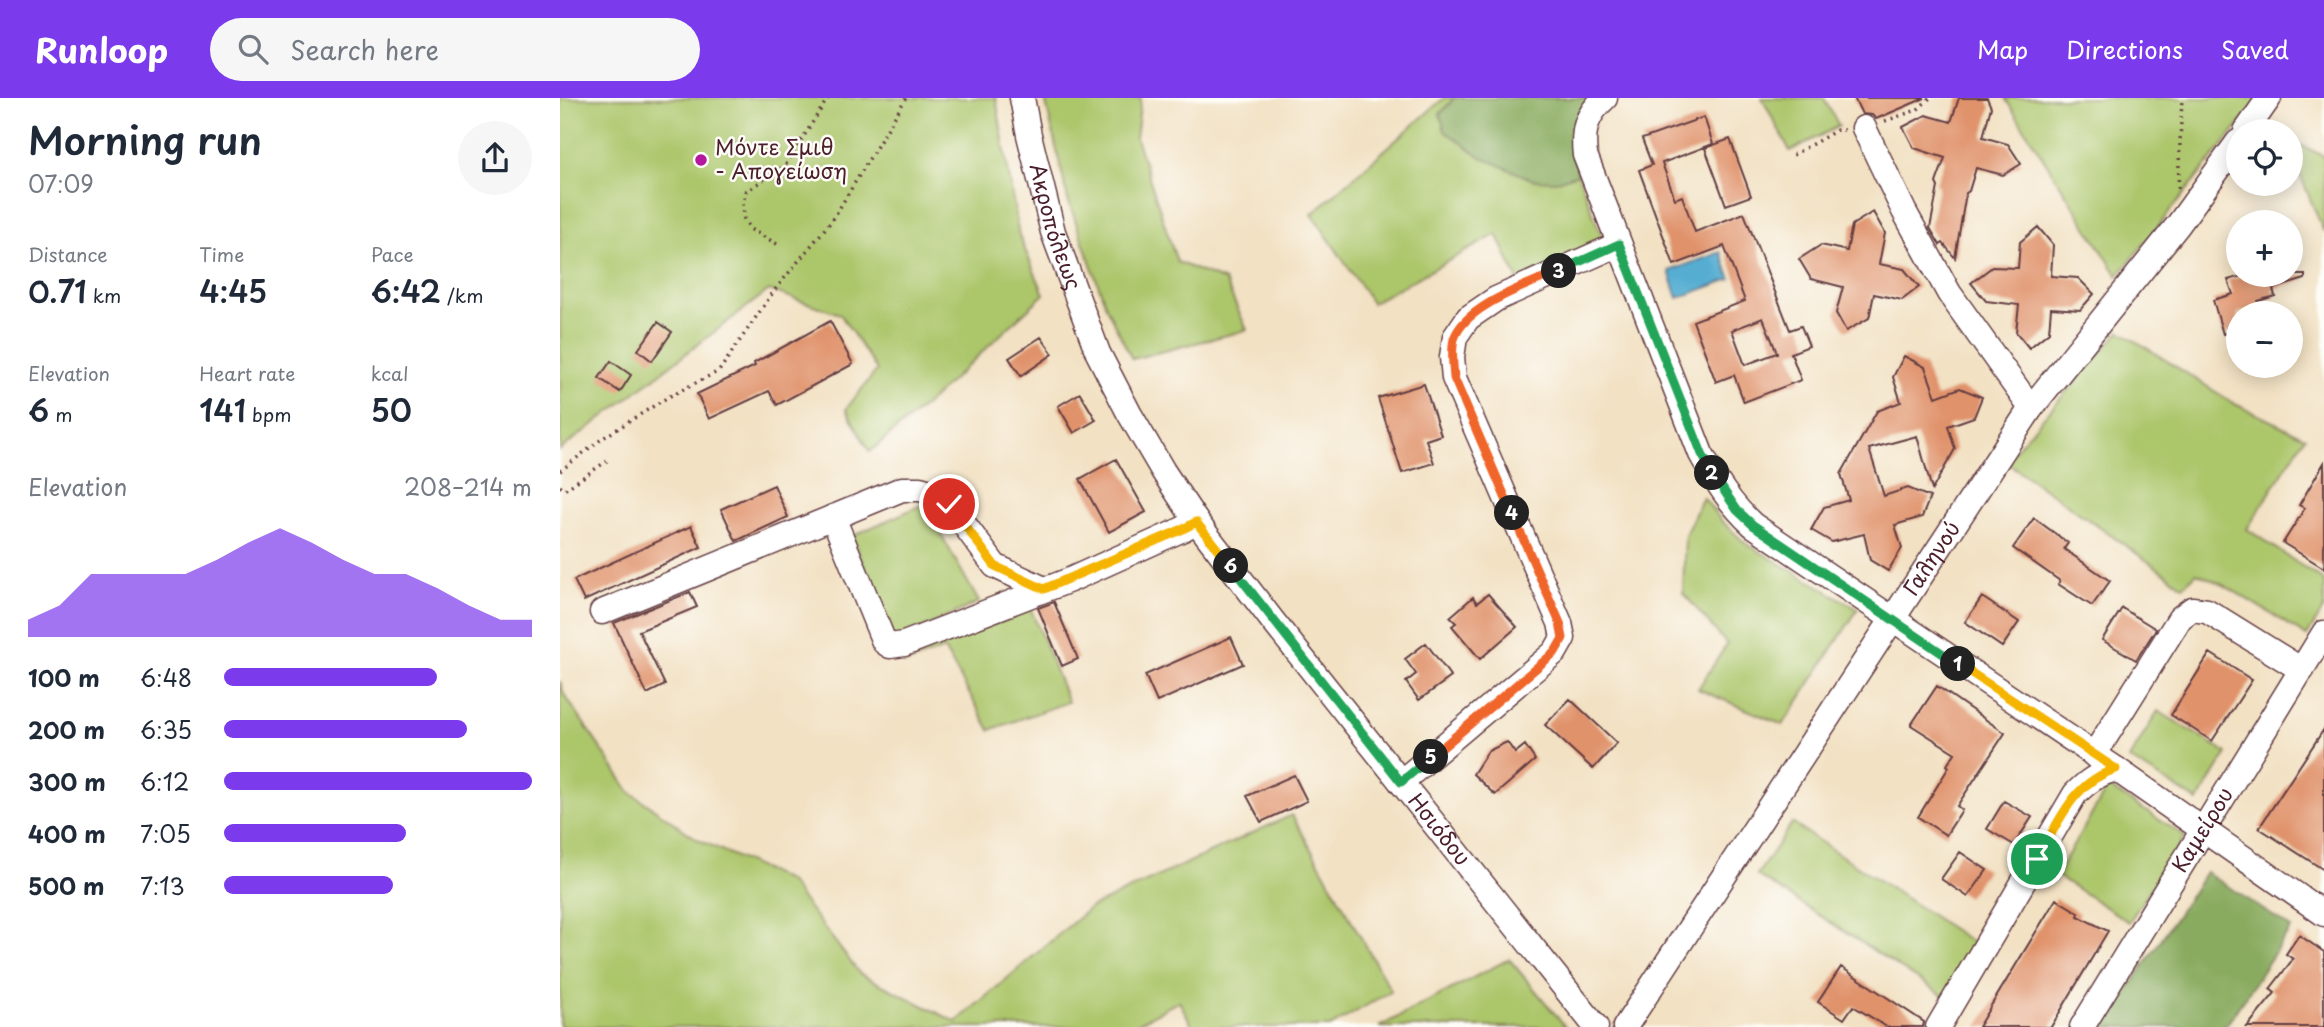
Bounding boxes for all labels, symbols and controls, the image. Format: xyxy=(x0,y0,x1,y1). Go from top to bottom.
search box xyxy=(210,18,700,81)
text: Runloop xyxy=(35,24,168,74)
icon: search xyxy=(234,30,272,68)
text: Search here xyxy=(290,30,439,69)
text: Map xyxy=(1977,31,2028,67)
text: Directions xyxy=(2066,31,2183,67)
text: Saved xyxy=(2221,31,2289,67)
text: Morning run xyxy=(28,111,262,168)
map controls xyxy=(2226,119,2303,378)
button: locate xyxy=(2226,119,2303,196)
button: share xyxy=(458,121,532,195)
place label: Μόντε Σμιθ - Απογείωση xyxy=(715,130,847,186)
marker: Μόντε Σμιθ - Απογείωση xyxy=(693,152,709,168)
street label: Ακροπόλεως xyxy=(1023,160,1091,294)
text: 07:09 xyxy=(28,166,94,201)
button: + xyxy=(2226,210,2303,287)
text: Distance xyxy=(28,240,108,268)
text: Time xyxy=(199,240,244,268)
text: Pace xyxy=(371,240,414,268)
pin: 3 xyxy=(1542,254,1576,288)
text: 3 xyxy=(1552,256,1565,284)
text: 0.71 xyxy=(28,268,87,313)
text: 4:45 xyxy=(199,268,267,313)
text: 6:42 xyxy=(371,268,441,313)
text: km xyxy=(87,281,121,309)
text: /km xyxy=(441,281,483,309)
button: − xyxy=(2226,301,2303,378)
text: Elevation xyxy=(28,359,110,387)
text: Heart rate xyxy=(199,359,295,387)
text: kcal xyxy=(371,359,409,387)
text: 6 xyxy=(28,387,49,432)
text: 141 xyxy=(199,387,246,432)
text: 50 xyxy=(371,387,412,432)
text: m xyxy=(49,400,73,428)
text: bpm xyxy=(246,400,291,428)
pin: 2 xyxy=(1694,456,1730,490)
text: 2 xyxy=(1705,458,1718,486)
text: Elevation xyxy=(28,469,127,504)
text: 208–214 m xyxy=(404,469,532,504)
pin xyxy=(919,474,979,534)
icon: check xyxy=(930,485,968,523)
pin: 4 xyxy=(1494,496,1530,530)
text: 4 xyxy=(1505,498,1518,526)
street label: Γαληνού xyxy=(1894,514,1967,601)
pin: 6 xyxy=(1214,548,1248,584)
text: 6 xyxy=(1224,551,1237,579)
pin: 1 xyxy=(1940,646,1976,682)
text: 1 xyxy=(1953,649,1962,677)
text: 100 m xyxy=(28,660,100,695)
text: 6:48 xyxy=(140,660,192,695)
text: 200 m xyxy=(28,712,105,747)
text: 6:35 xyxy=(140,712,192,747)
pin: 5 xyxy=(1414,740,1448,774)
text: 5 xyxy=(1424,742,1437,770)
text: 300 m xyxy=(28,764,106,799)
text: 6:12 xyxy=(140,764,189,799)
street label: Καμείρου xyxy=(2163,780,2240,878)
street label: Ησιόδου xyxy=(1401,785,1479,871)
text: 400 m xyxy=(28,816,106,851)
text: 7:05 xyxy=(140,816,191,851)
pin xyxy=(2007,829,2067,889)
icon: arrive xyxy=(2018,840,2056,878)
text: 500 m xyxy=(28,868,105,903)
text: 7:13 xyxy=(140,868,185,903)

